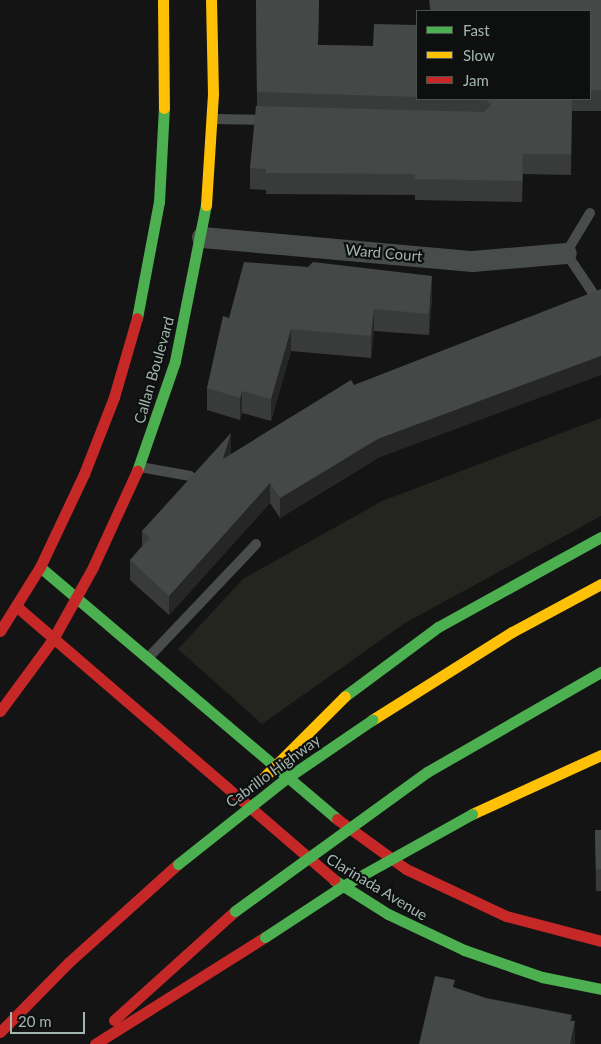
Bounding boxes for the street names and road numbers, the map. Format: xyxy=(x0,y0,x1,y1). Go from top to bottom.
street label: Ward Court xyxy=(345,241,423,265)
street label: Callan Boulevard xyxy=(130,314,178,426)
street label: Cabrillo Highway xyxy=(222,731,324,811)
street label: Clarinada Avenue xyxy=(323,850,431,924)

